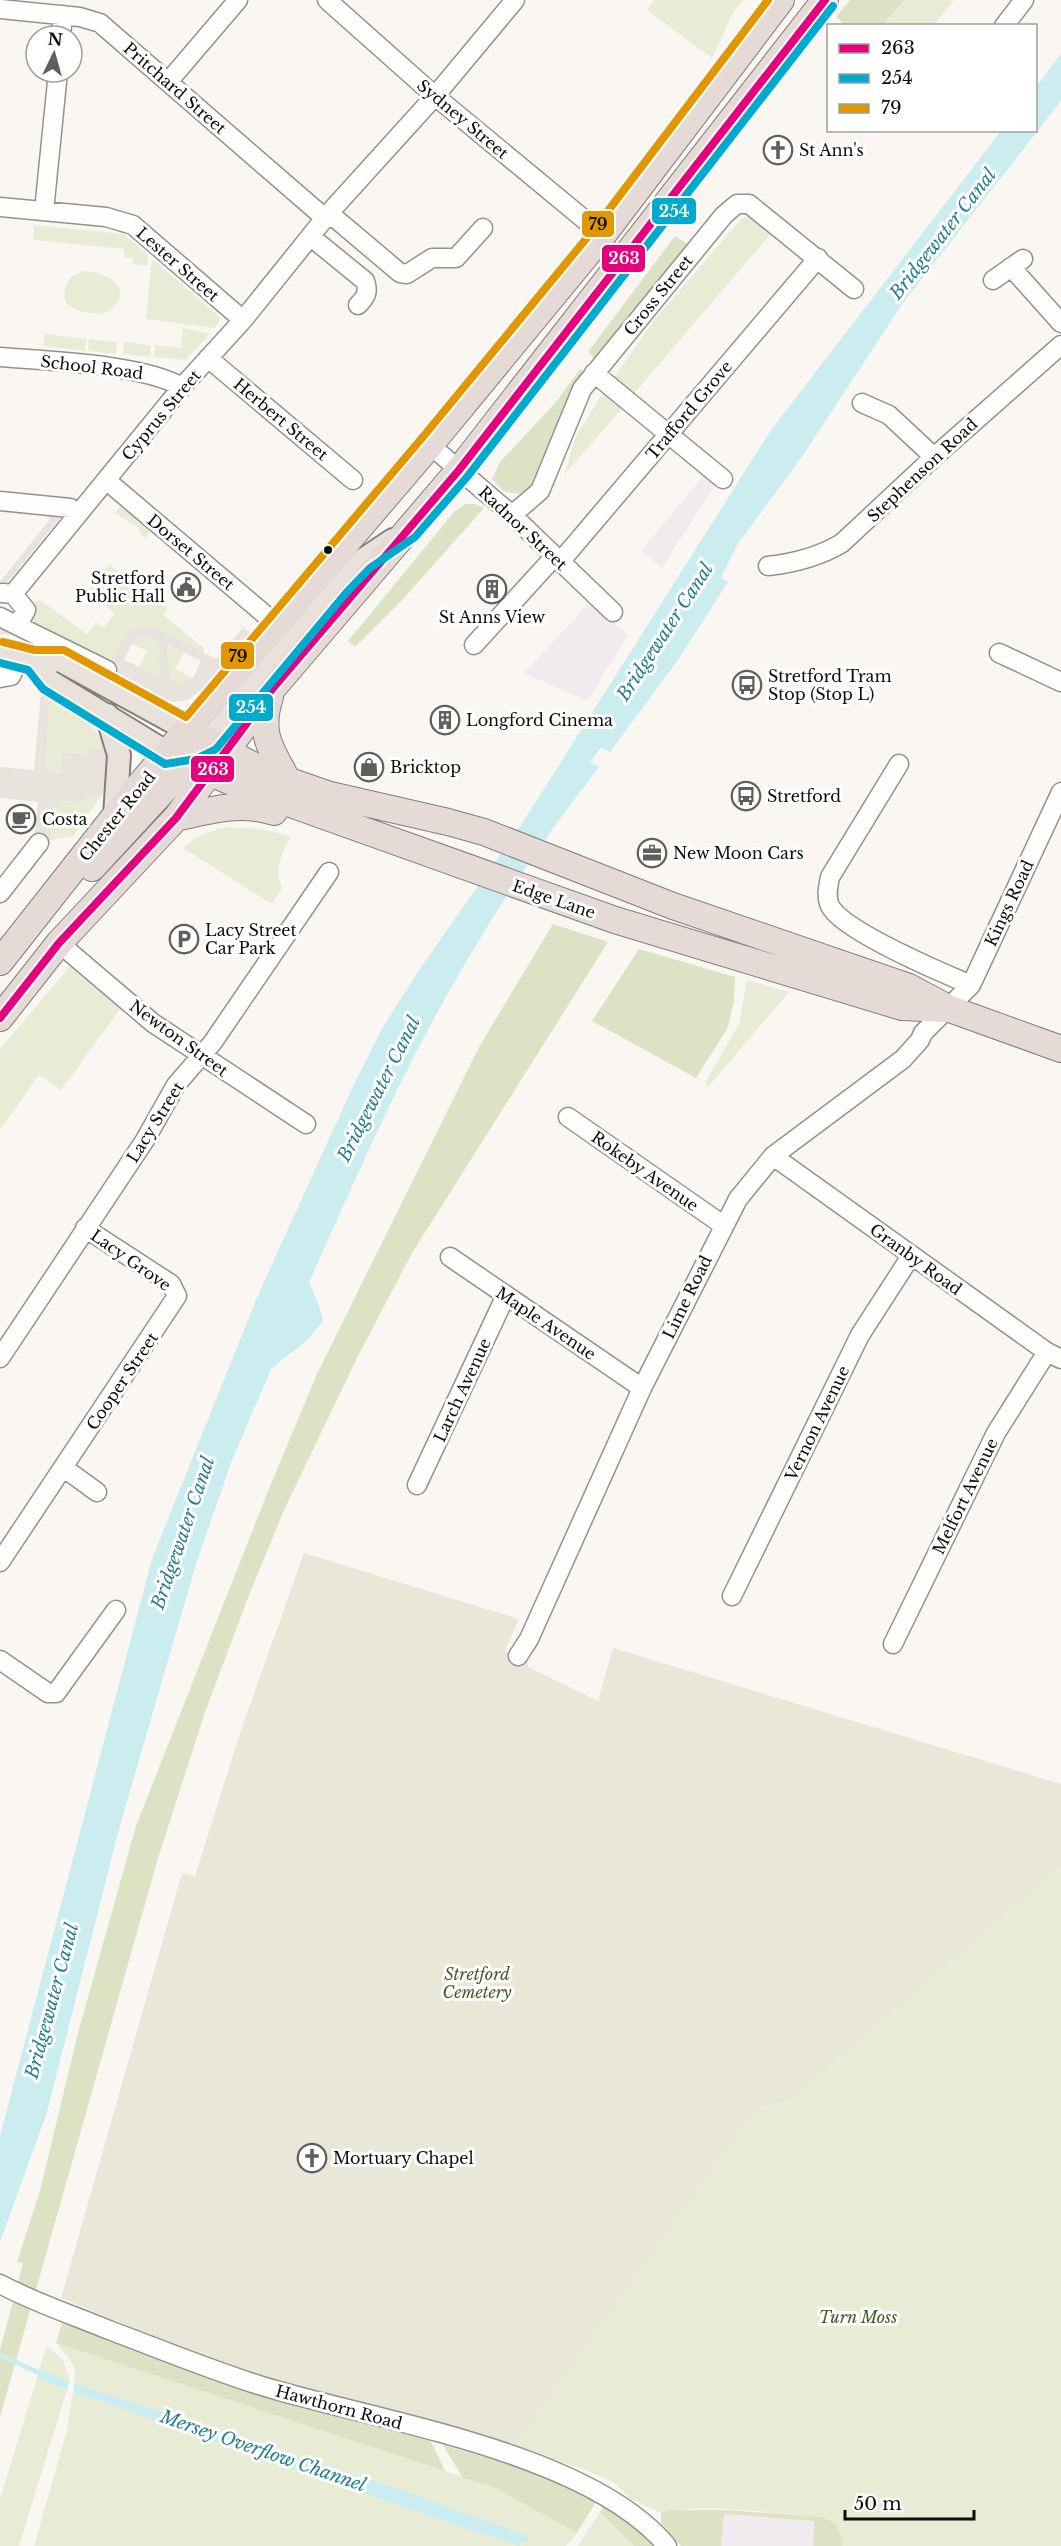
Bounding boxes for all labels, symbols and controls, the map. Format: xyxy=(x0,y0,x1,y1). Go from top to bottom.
north arrow xyxy=(24,24,84,84)
legend xyxy=(827,24,1037,132)
text: N xyxy=(47,28,64,50)
text: 263 xyxy=(881,37,915,59)
street label: Pritchard Street xyxy=(120,38,230,138)
text: 254 xyxy=(881,67,913,89)
street label: Sydney Street xyxy=(413,75,513,163)
text: 79 xyxy=(881,97,902,119)
church icon: St Ann's xyxy=(762,134,794,166)
place label: St Ann's xyxy=(799,140,864,160)
water label: Bridgewater Canal xyxy=(884,164,1001,305)
line badge: 254 xyxy=(651,197,697,225)
text: 254 xyxy=(659,201,689,221)
line badge: 79 xyxy=(581,210,615,238)
text: 79 xyxy=(588,214,608,234)
street label: Lester Street xyxy=(132,223,224,305)
line badge: 263 xyxy=(601,244,646,273)
text: 263 xyxy=(608,248,640,268)
street label: Cross Street xyxy=(619,251,697,339)
street label: School Road xyxy=(40,351,145,383)
street label: Trafford Grove xyxy=(642,356,736,464)
street label: Cyprus Street xyxy=(117,366,205,464)
street label: Herbert Street xyxy=(230,374,332,464)
street label: Stephenson Road xyxy=(863,414,981,526)
street label: Radnor Street xyxy=(475,482,571,574)
street label: Dorset Street xyxy=(143,510,239,594)
unlabelled marker xyxy=(322,544,334,556)
water label: Bridgewater Canal xyxy=(612,559,718,706)
place label: Stretford Public Hall xyxy=(75,568,165,606)
public building icon: Stretford Public Hall xyxy=(170,571,202,603)
building icon: St Anns View xyxy=(476,573,508,605)
place label: St Anns View xyxy=(439,607,546,627)
line badge: 79 xyxy=(220,641,255,670)
text: 79 xyxy=(228,646,248,666)
place label: Stretford Tram Stop (Stop L) xyxy=(768,666,892,704)
bus stop icon: Stretford Tram Stop (Stop L) xyxy=(731,669,763,701)
line badge: 254 xyxy=(228,693,274,722)
text: 254 xyxy=(236,697,266,717)
building icon: Longford Cinema xyxy=(429,704,461,736)
place label: Longford Cinema xyxy=(466,710,613,730)
shop icon: Bricktop xyxy=(353,751,385,783)
line badge: 263 xyxy=(190,755,235,783)
place label: Bricktop xyxy=(390,757,461,777)
text: 263 xyxy=(197,759,229,779)
street label: Chester Road xyxy=(75,767,159,865)
bus stop icon: Stretford xyxy=(730,780,762,812)
place label: Stretford xyxy=(767,786,841,806)
cafe icon: Costa xyxy=(5,803,37,835)
place label: Costa xyxy=(42,809,88,829)
office icon: New Moon Cars xyxy=(636,837,668,869)
place label: New Moon Cars xyxy=(673,843,804,863)
street label: Kings Road xyxy=(980,856,1038,949)
street label: Edge Lane xyxy=(510,875,598,923)
place label: Lacy Street Car Park xyxy=(205,920,297,958)
parking icon: Lacy Street Car Park xyxy=(168,923,200,955)
street label: Newton Street xyxy=(126,996,232,1080)
water label: Bridgewater Canal xyxy=(332,1012,425,1166)
street label: Lacy Street xyxy=(122,1078,188,1166)
street label: Rokeby Avenue xyxy=(588,1127,702,1215)
street label: Granby Road xyxy=(866,1219,966,1299)
street label: Lacy Grove xyxy=(87,1225,175,1295)
street label: Lime Road xyxy=(658,1252,716,1342)
street label: Maple Avenue xyxy=(492,1282,600,1364)
street label: Cooper Street xyxy=(82,1328,162,1434)
street label: Larch Avenue xyxy=(429,1335,495,1445)
street label: Vernon Avenue xyxy=(780,1362,853,1485)
street label: Melfort Avenue xyxy=(928,1435,1002,1557)
water label: Bridgewater Canal xyxy=(146,1453,220,1613)
water label: Bridgewater Canal xyxy=(20,1921,83,2082)
park label: Stretford Cemetery xyxy=(443,1964,512,2002)
church icon: Mortuary Chapel xyxy=(296,2142,328,2174)
place label: Mortuary Chapel xyxy=(333,2148,474,2168)
park label: Turn Moss xyxy=(819,2307,897,2327)
street label: Hawthorn Road xyxy=(273,2380,405,2434)
water label: Mersey Overflow Channel xyxy=(156,2405,369,2497)
scale bar xyxy=(845,2483,974,2521)
text: 50 m xyxy=(854,2493,902,2515)

